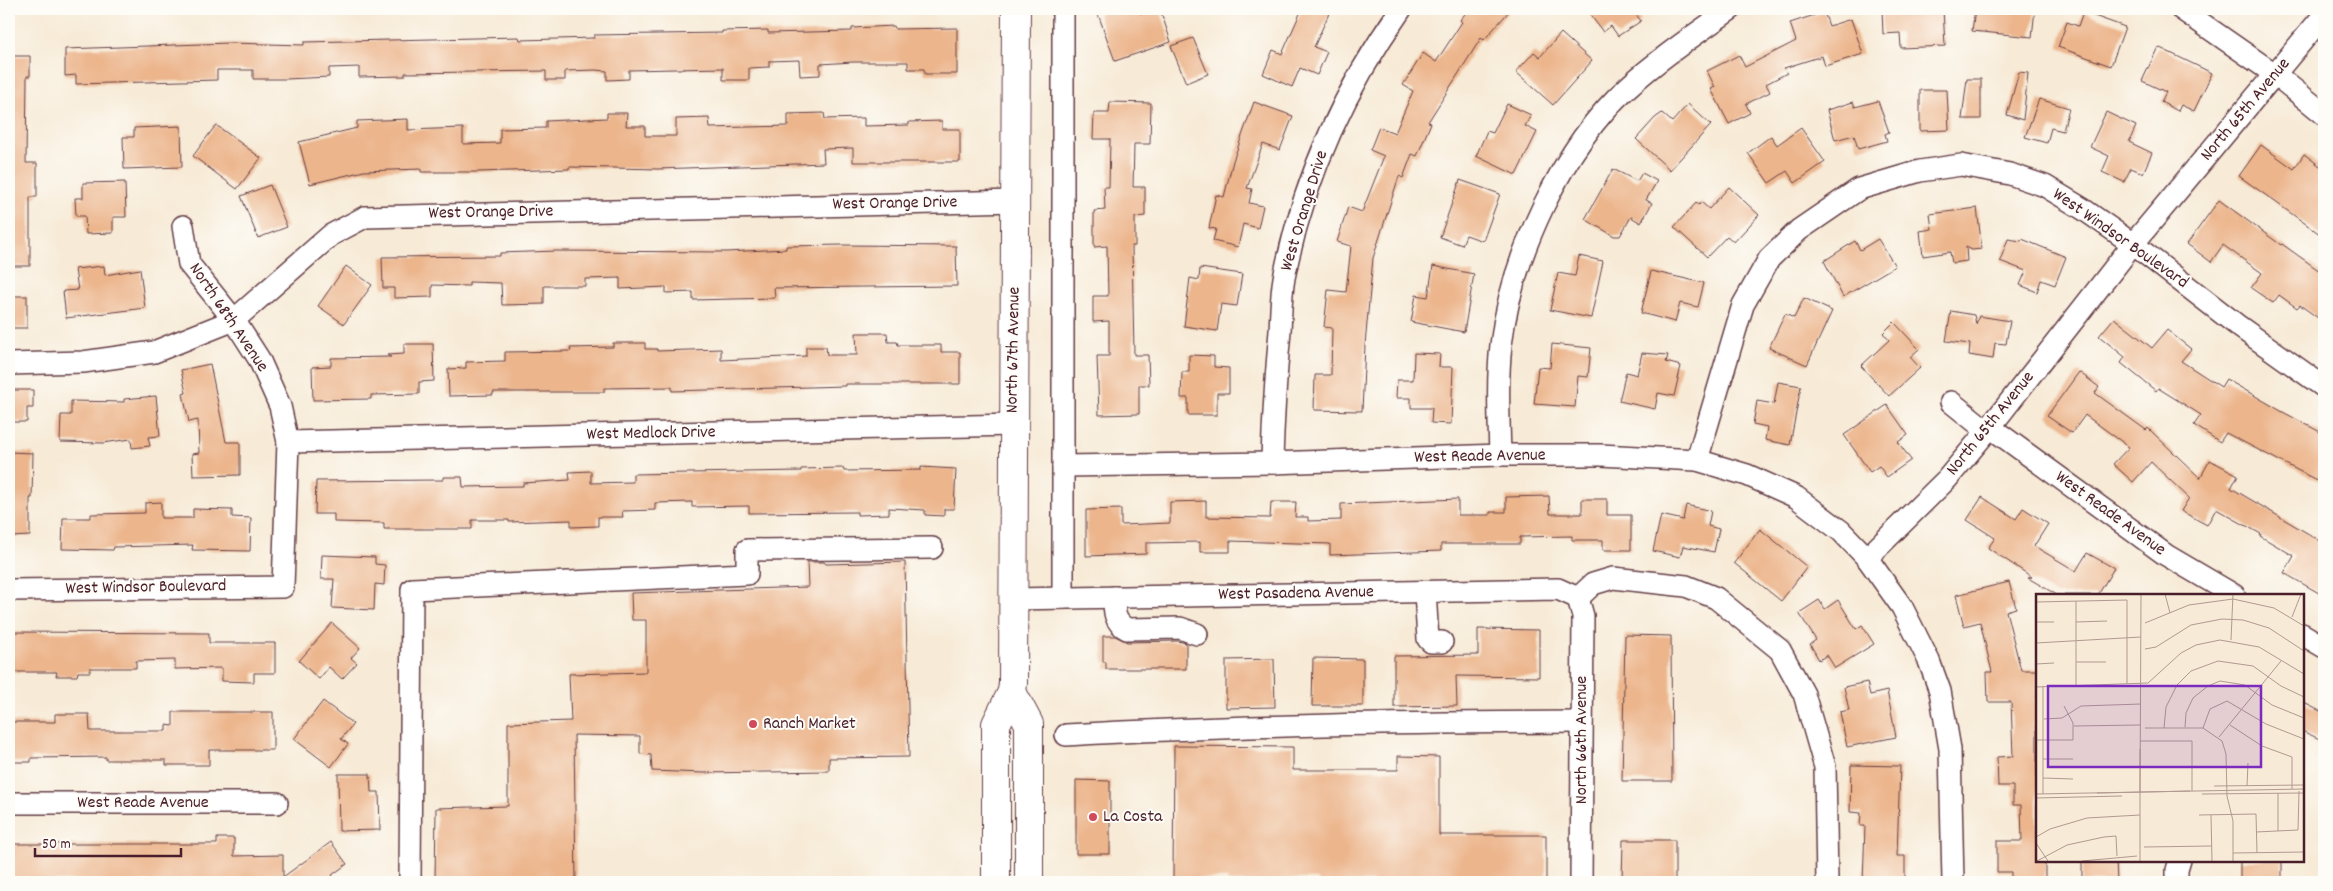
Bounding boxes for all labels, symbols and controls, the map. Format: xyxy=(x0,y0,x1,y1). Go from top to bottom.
street label: North 65th Avenue xyxy=(2195,53,2297,167)
street label: West Orange Drive xyxy=(1275,148,1335,274)
street label: West Windsor Boulevard xyxy=(2047,183,2193,295)
street label: West Orange Drive xyxy=(832,190,958,218)
street label: West Orange Drive xyxy=(428,199,554,227)
street label: North 68th Avenue xyxy=(182,258,274,378)
street label: North 67th Avenue xyxy=(1000,286,1028,413)
street label: North 65th Avenue xyxy=(1941,366,2041,482)
street label: West Medlock Drive xyxy=(586,420,716,448)
street label: West Reade Avenue xyxy=(1414,443,1546,471)
street label: West Reade Avenue xyxy=(2049,465,2171,563)
street label: West Windsor Boulevard xyxy=(65,574,227,602)
street label: West Pasadena Avenue xyxy=(1218,580,1374,608)
inset map xyxy=(2036,594,2303,861)
street label: North 66th Avenue xyxy=(1570,676,1595,804)
place label: Ranch Market xyxy=(763,712,856,737)
marker: Ranch Market xyxy=(747,718,759,730)
street label: West Reade Avenue xyxy=(77,791,209,816)
place label: La Costa xyxy=(1103,805,1163,830)
marker: La Costa xyxy=(1087,811,1099,823)
scale bar xyxy=(35,826,181,858)
text: 50 m xyxy=(42,834,71,856)

